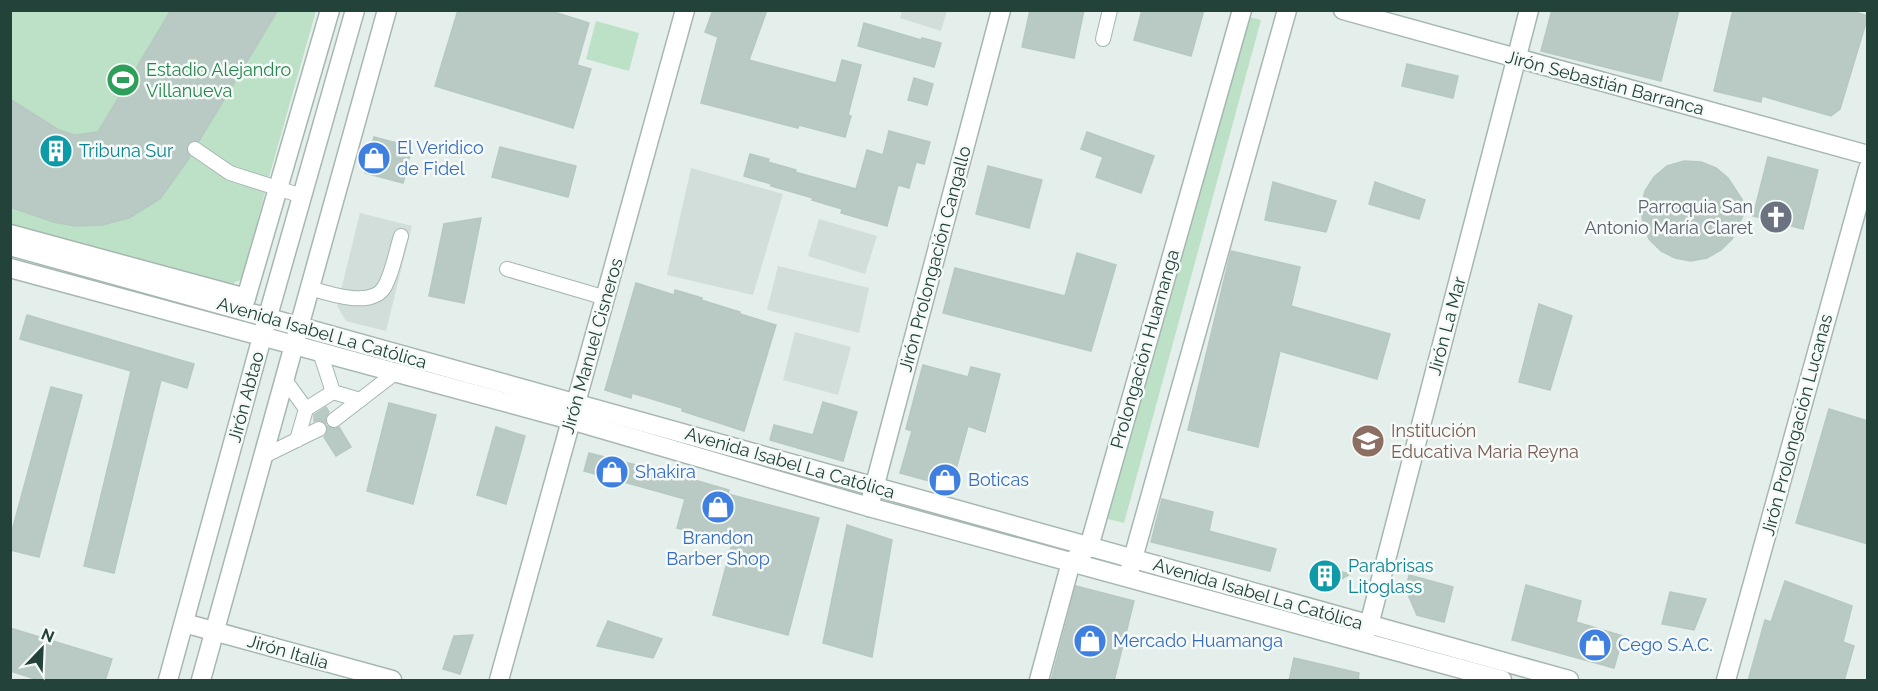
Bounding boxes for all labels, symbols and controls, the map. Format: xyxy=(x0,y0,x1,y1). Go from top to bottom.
street label: Jirón Sebastián Barranca xyxy=(1504,46,1707,119)
place label: Estadio Alejandro Villanueva xyxy=(146,59,292,101)
sports icon: Estadio Alejandro Villanueva xyxy=(105,62,141,98)
building icon: Tribuna Sur xyxy=(38,133,74,169)
place label: El Veridico de Fidel xyxy=(397,137,484,179)
place label: Tribuna Sur xyxy=(79,140,174,161)
shop icon: El Veridico de Fidel xyxy=(356,140,392,176)
street label: Jirón Prolongación Cangallo xyxy=(894,143,975,374)
place label: Parroquia San Antonio María Claret xyxy=(1584,196,1753,238)
church icon: Parroquia San Antonio María Claret xyxy=(1758,199,1794,235)
street label: Prolongación Huamanga xyxy=(1106,247,1183,451)
street label: Jirón Manuel Cisneros xyxy=(556,255,627,436)
street label: Jirón La Mar xyxy=(1423,274,1470,377)
street label: Avenida Isabel La Católica xyxy=(215,293,429,373)
street label: Jirón Prolongación Lucanas xyxy=(1757,311,1836,538)
street label: Jirón Abtao xyxy=(223,349,268,445)
place label: Institución Educativa Maria Reyna xyxy=(1391,420,1579,462)
street label: Avenida Isabel La Católica xyxy=(683,423,897,503)
school or university icon: Institución Educativa Maria Reyna xyxy=(1350,423,1386,459)
shop icon: Shakira xyxy=(594,454,630,490)
place label: Shakira xyxy=(635,461,696,482)
shop icon: Boticas xyxy=(927,462,963,498)
place label: Boticas xyxy=(968,469,1029,490)
shop icon: Brandon Barber Shop xyxy=(700,489,736,525)
place label: Brandon Barber Shop xyxy=(666,527,770,569)
street label: Avenida Isabel La Católica xyxy=(1151,554,1365,634)
place label: Parabrisas Litoglass xyxy=(1348,555,1434,597)
building icon: Parabrisas Litoglass xyxy=(1307,558,1343,594)
north arrow xyxy=(12,619,72,679)
shop icon: Mercado Huamanga xyxy=(1072,623,1108,659)
text: N xyxy=(38,625,57,647)
shop icon: Cego S.A.C. xyxy=(1577,627,1613,663)
street label: Jirón Italia xyxy=(245,630,331,673)
place label: Mercado Huamanga xyxy=(1113,630,1283,651)
place label: Cego S.A.C. xyxy=(1618,634,1713,655)

